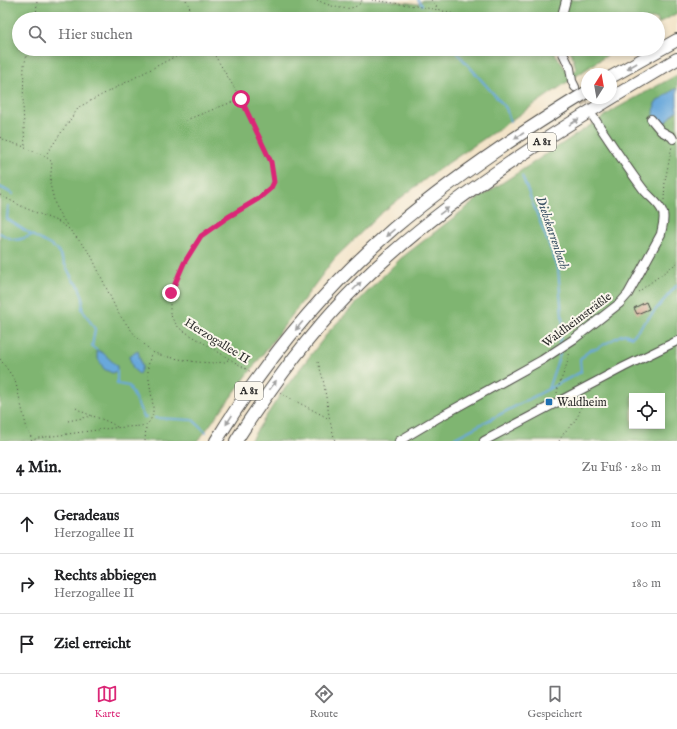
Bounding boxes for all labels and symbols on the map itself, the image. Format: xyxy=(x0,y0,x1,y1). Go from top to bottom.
one-way arrow xyxy=(626,62,638,69)
north arrow xyxy=(581,68,617,104)
route start xyxy=(232,90,250,108)
one-way arrow xyxy=(568,118,580,125)
one-way arrow xyxy=(513,132,524,139)
road number: A 81 xyxy=(528,133,556,151)
water label: Diebskarrenbach xyxy=(532,194,573,272)
one-way arrow xyxy=(438,207,449,215)
one-way arrow xyxy=(384,228,395,237)
one-way arrow xyxy=(352,282,362,291)
route end xyxy=(162,284,180,302)
street label: Waldheimsträßle xyxy=(539,289,615,351)
street label: Herzogallee II xyxy=(182,315,252,367)
one-way arrow xyxy=(294,320,303,331)
one-way arrow xyxy=(269,380,277,391)
road number: A 81 xyxy=(235,382,263,400)
place label: Waldheim xyxy=(557,395,607,410)
marker: Waldheim xyxy=(544,397,554,407)
one-way arrow xyxy=(225,415,233,425)

